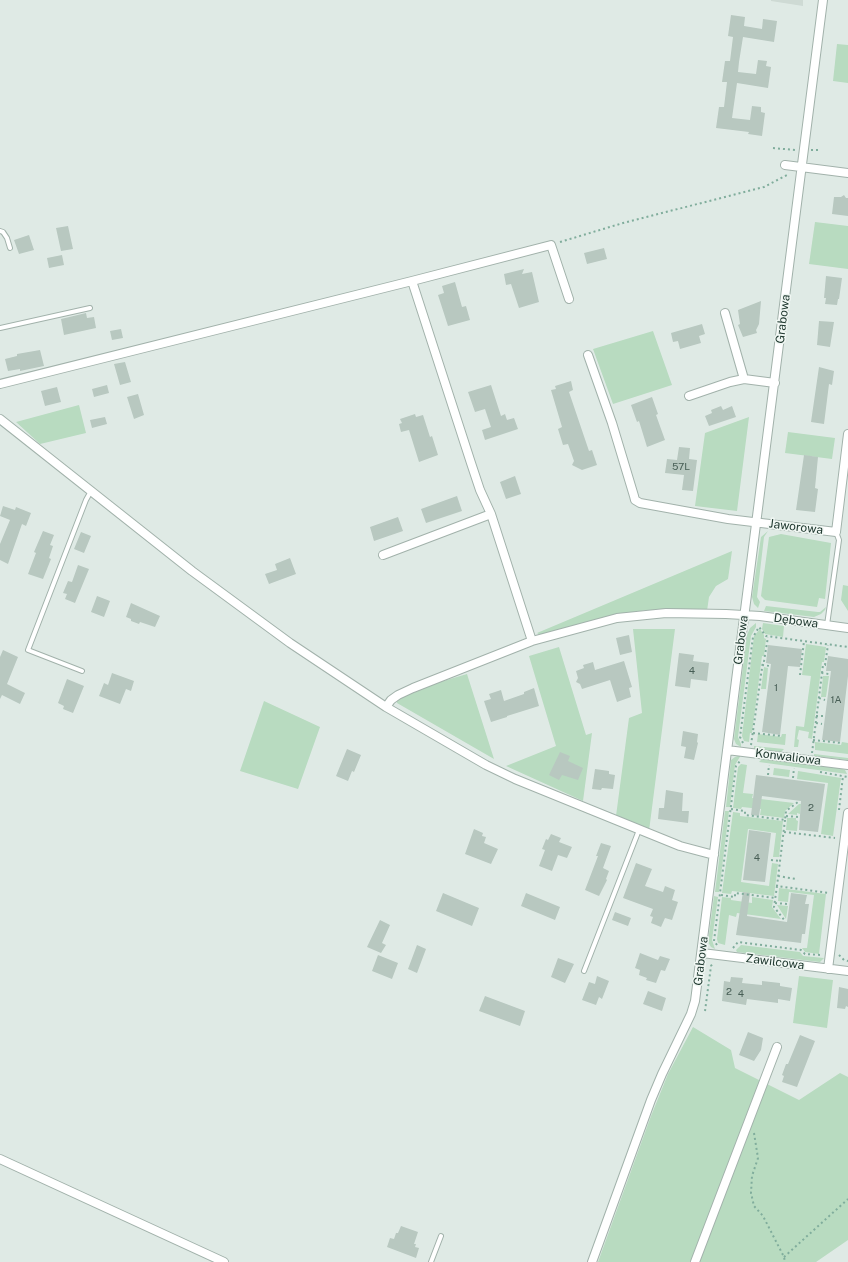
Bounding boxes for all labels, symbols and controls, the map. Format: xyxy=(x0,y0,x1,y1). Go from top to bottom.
street label: Grabowa xyxy=(773,293,793,345)
house number: 57L xyxy=(672,461,690,473)
street label: Jaworowa xyxy=(768,517,824,537)
street label: Dębowa xyxy=(773,611,819,631)
street label: Grabowa xyxy=(731,614,751,666)
house number: 4 xyxy=(689,665,695,677)
house number: 1 xyxy=(774,682,778,694)
house number: 1A xyxy=(830,694,842,706)
street label: Konwaliowa xyxy=(754,746,822,768)
house number: 2 xyxy=(808,802,814,814)
house number: 4 xyxy=(754,852,760,864)
street label: Grabowa xyxy=(691,935,711,987)
street label: Zawilcowa xyxy=(745,951,805,973)
house number: 2 xyxy=(726,986,732,998)
house number: 4 xyxy=(738,988,744,1000)

